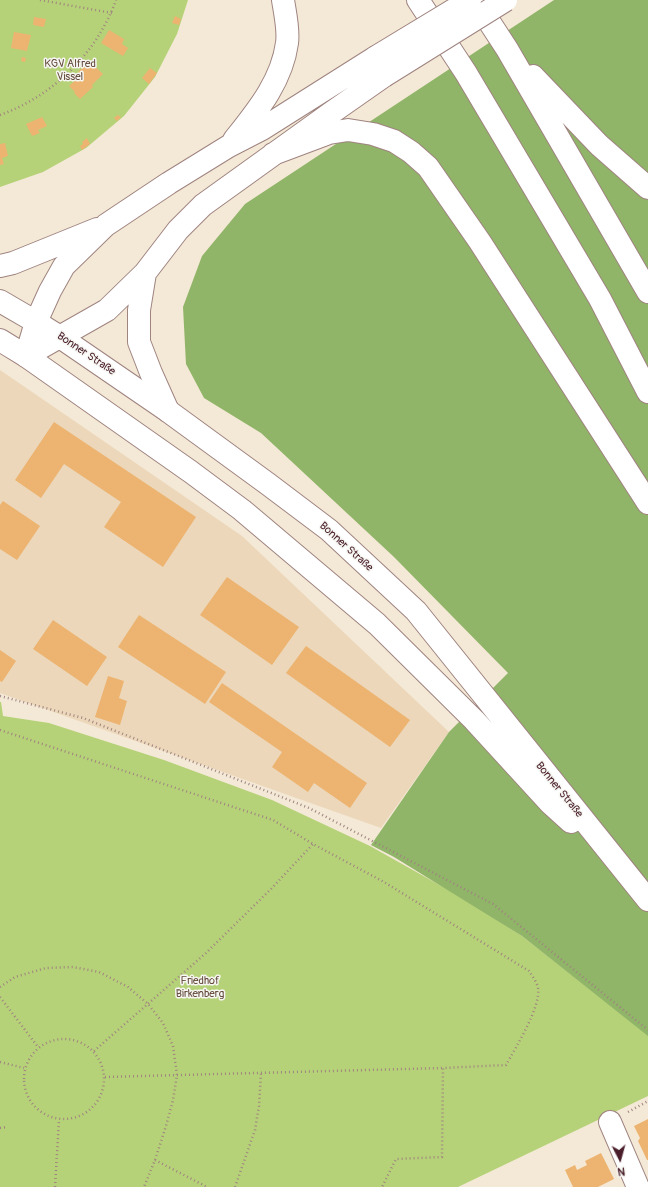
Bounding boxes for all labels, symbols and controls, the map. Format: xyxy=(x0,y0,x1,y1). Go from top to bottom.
park label: KGV Alfred Vissel xyxy=(44,57,96,83)
street label: Bonner Straße xyxy=(54,330,118,378)
street label: Bonner Straße xyxy=(316,520,376,574)
street label: Bonner Straße xyxy=(533,760,585,820)
park label: Friedhof Birkenberg xyxy=(176,974,224,1000)
north arrow xyxy=(600,1139,640,1179)
text: N xyxy=(617,1165,626,1178)

